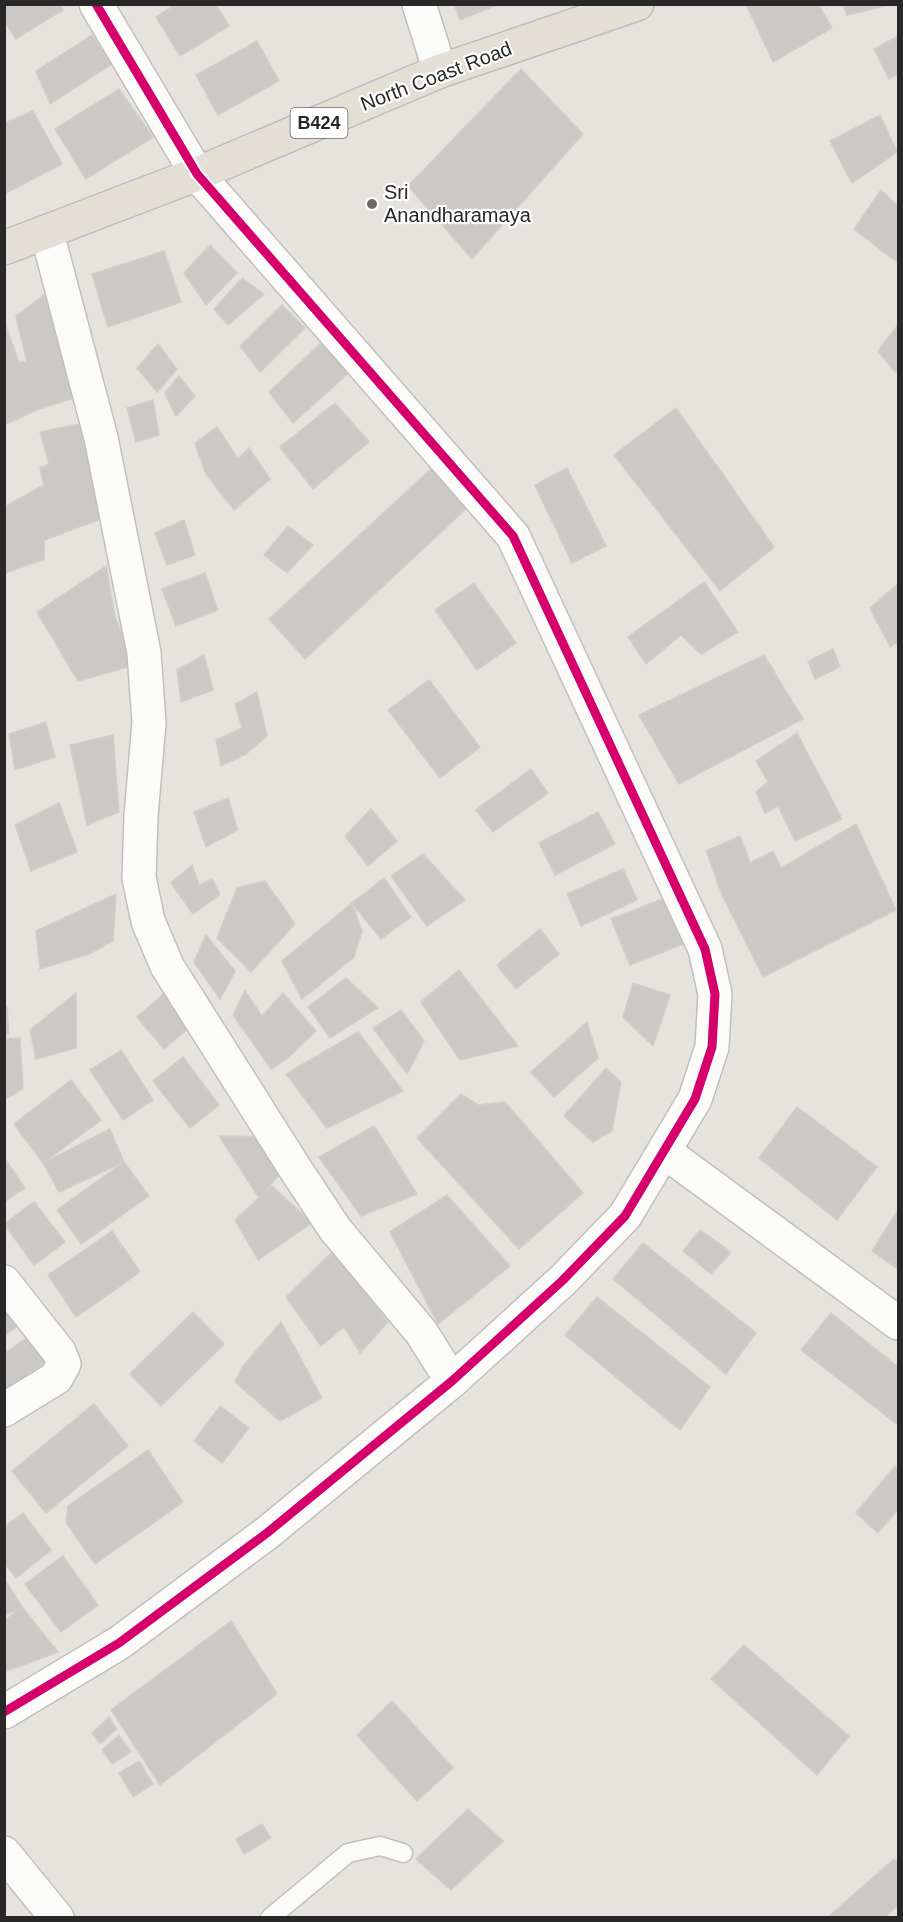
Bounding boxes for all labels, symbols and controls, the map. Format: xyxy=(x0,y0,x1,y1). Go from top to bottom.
street label: North Coast Road xyxy=(357,37,515,115)
road number: B424 xyxy=(290,108,348,138)
place label: Sri Anandharamaya xyxy=(384,181,532,226)
marker: Sri Anandharamaya xyxy=(365,197,379,211)

